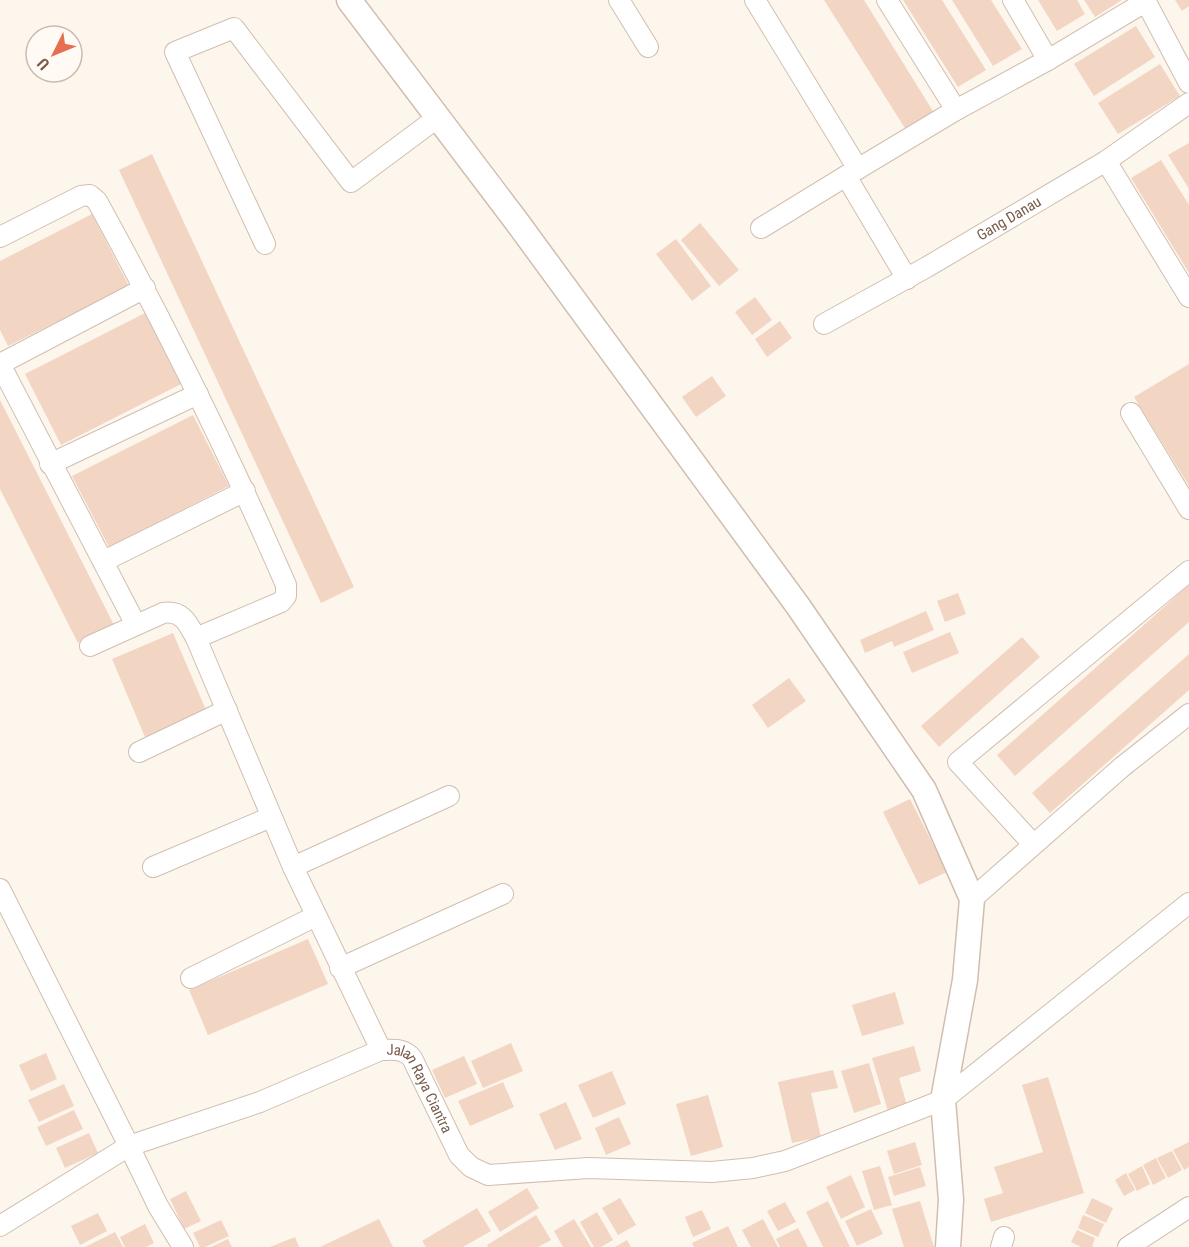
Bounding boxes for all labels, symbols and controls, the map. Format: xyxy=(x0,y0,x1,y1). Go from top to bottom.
north arrow xyxy=(24,24,84,84)
text: U xyxy=(33,54,53,74)
street label: Gang Danau xyxy=(974,192,1044,244)
street label: Jalan Raya Ciantra xyxy=(387,1041,456,1136)

